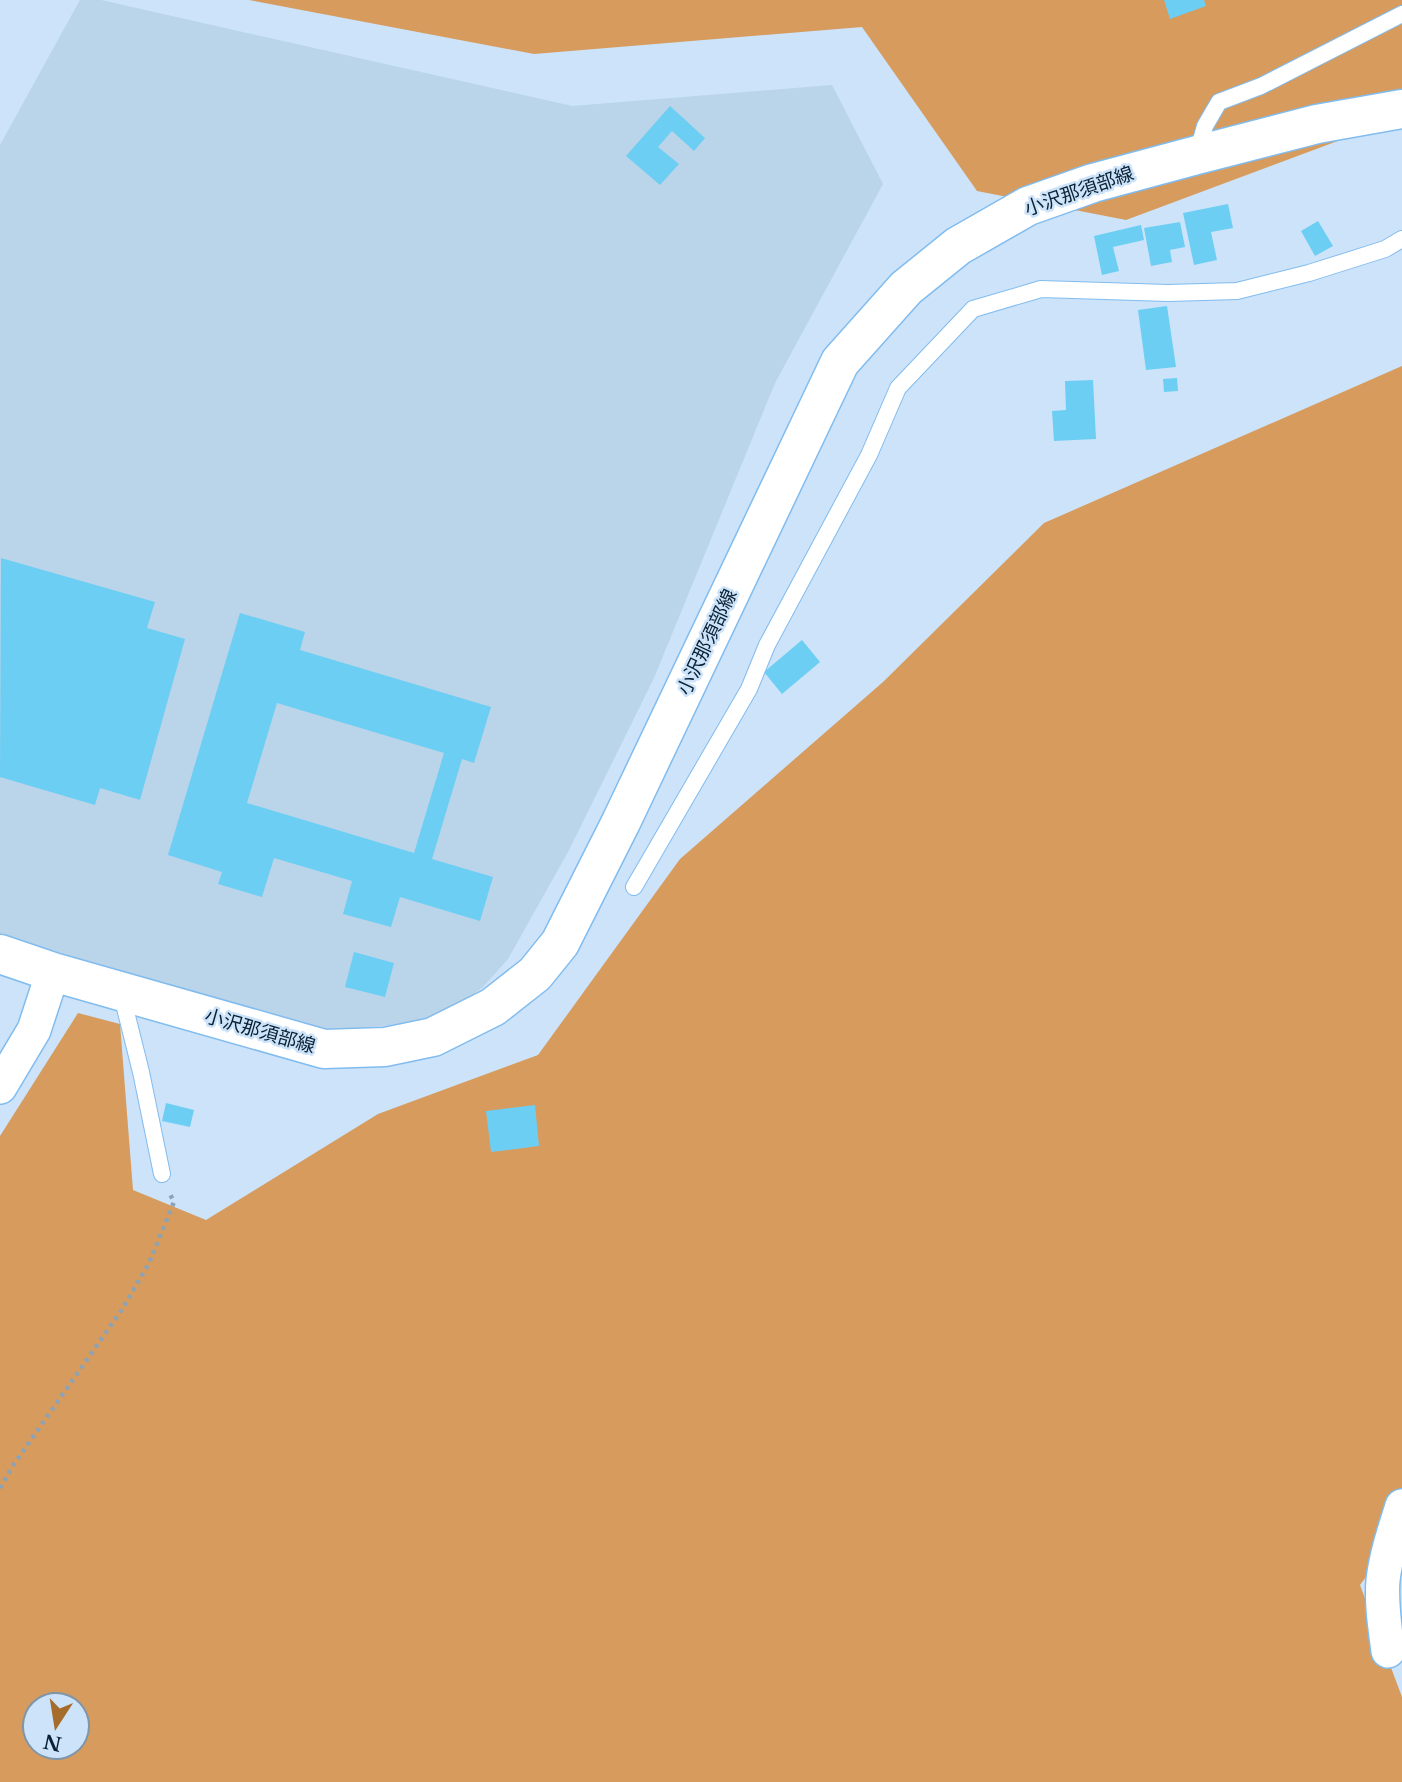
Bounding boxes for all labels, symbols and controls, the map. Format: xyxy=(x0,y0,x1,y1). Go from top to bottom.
street label: 小沢那須部線 xyxy=(1021,162,1137,220)
street label: 小沢那須部線 xyxy=(672,585,742,699)
street label: 小沢那須部線 xyxy=(202,1004,318,1058)
north arrow xyxy=(21,1691,91,1761)
text: N xyxy=(41,1729,64,1755)

